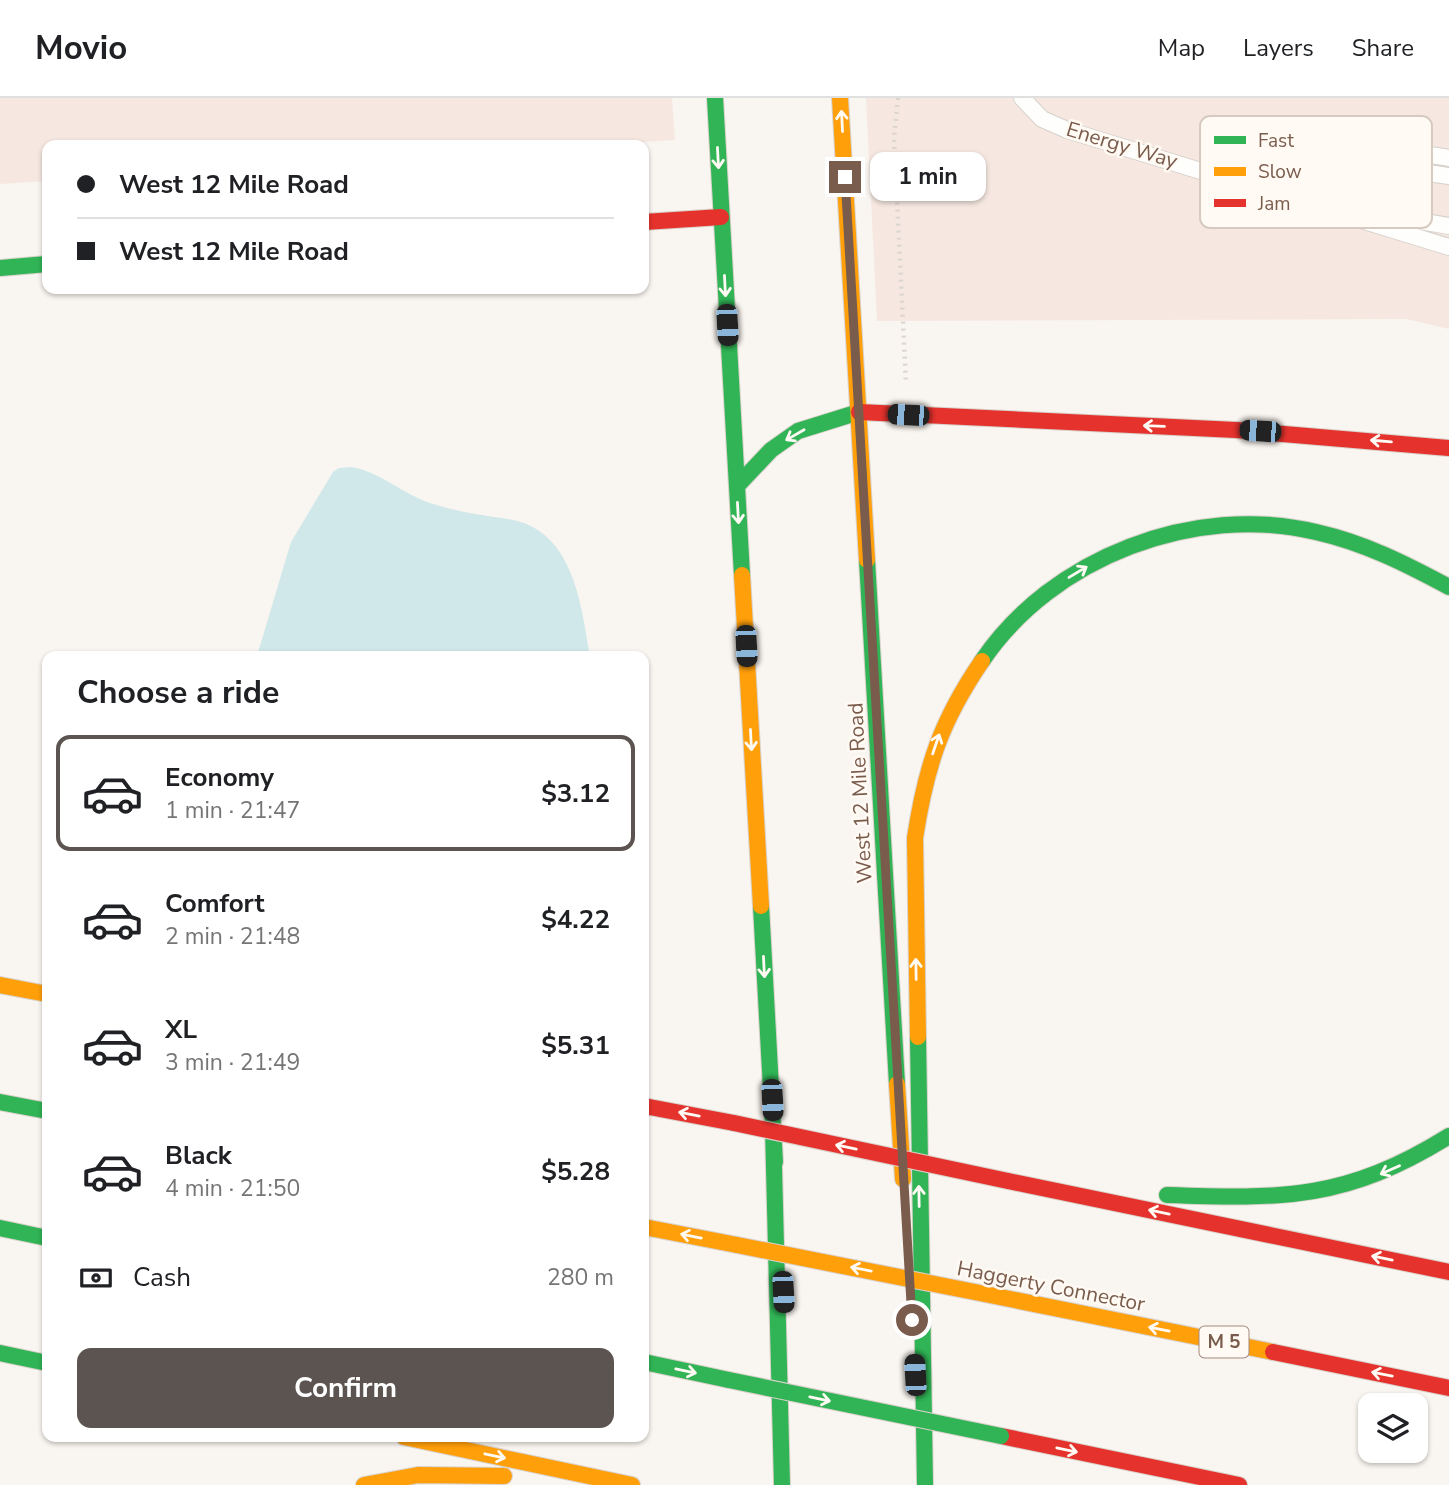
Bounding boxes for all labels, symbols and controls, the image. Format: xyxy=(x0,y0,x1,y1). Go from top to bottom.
text: Movio xyxy=(35,26,127,71)
text: Map xyxy=(1158,32,1205,64)
text: Layers xyxy=(1243,32,1314,64)
text: Share xyxy=(1352,32,1414,64)
one-way arrow xyxy=(835,109,848,132)
street label: Energy Way xyxy=(1063,115,1181,175)
legend xyxy=(1200,116,1432,228)
text: Fast xyxy=(1258,128,1294,154)
one-way arrow xyxy=(712,146,725,168)
callout: 1 min xyxy=(870,153,985,202)
text: Slow xyxy=(1258,159,1302,185)
route end xyxy=(829,161,861,193)
text: 1 min xyxy=(898,161,958,192)
text: West 12 Mile Road xyxy=(119,167,349,202)
text: Jam xyxy=(1257,191,1291,217)
text: West 12 Mile Road xyxy=(119,234,349,269)
one-way arrow xyxy=(719,274,732,297)
car xyxy=(716,303,739,347)
car xyxy=(887,403,930,427)
car xyxy=(1239,419,1282,443)
one-way arrow xyxy=(1143,420,1166,433)
one-way arrow xyxy=(785,428,805,442)
one-way arrow xyxy=(1370,434,1393,447)
one-way arrow xyxy=(732,501,745,523)
one-way arrow xyxy=(1068,565,1088,579)
car xyxy=(735,624,758,668)
text: Choose a ride xyxy=(77,671,279,714)
street label: West 12 Mile Road xyxy=(841,702,879,884)
one-way arrow xyxy=(745,728,758,751)
one-way arrow xyxy=(930,733,943,755)
text: Economy xyxy=(165,760,274,795)
icon: car xyxy=(81,762,144,825)
text: $3.12 xyxy=(541,776,610,811)
text: 1 min · 21:47 xyxy=(165,795,300,826)
text: Comfort xyxy=(165,886,265,921)
icon: car xyxy=(81,888,144,951)
text: $4.22 xyxy=(541,902,610,937)
text: 2 min · 21:48 xyxy=(165,921,300,952)
one-way arrow xyxy=(758,955,771,978)
one-way arrow xyxy=(909,958,923,981)
text: XL xyxy=(165,1012,197,1047)
icon: car xyxy=(81,1014,144,1077)
text: $5.31 xyxy=(541,1028,610,1063)
text: 3 min · 21:49 xyxy=(165,1047,300,1078)
car xyxy=(761,1078,784,1122)
one-way arrow xyxy=(678,1107,701,1121)
text: Black xyxy=(165,1138,232,1173)
one-way arrow xyxy=(835,1139,858,1153)
icon: car xyxy=(81,1140,144,1203)
text: $5.28 xyxy=(541,1154,610,1189)
one-way arrow xyxy=(1380,1164,1401,1177)
text: 4 min · 21:50 xyxy=(165,1173,300,1204)
one-way arrow xyxy=(912,1185,926,1208)
one-way arrow xyxy=(1149,1204,1171,1217)
one-way arrow xyxy=(680,1228,703,1242)
one-way arrow xyxy=(1371,1251,1394,1265)
street label: Haggerty Connector xyxy=(955,1254,1148,1318)
icon: cash xyxy=(77,1259,115,1297)
text: Cash xyxy=(133,1260,191,1295)
text: 280 m xyxy=(547,1262,614,1293)
one-way arrow xyxy=(850,1262,873,1276)
car xyxy=(772,1270,795,1314)
route start xyxy=(896,1304,928,1336)
one-way arrow xyxy=(1148,1322,1171,1336)
road number: M 5 xyxy=(1200,1326,1248,1358)
button: Confirm xyxy=(77,1348,614,1428)
car xyxy=(904,1353,927,1397)
one-way arrow xyxy=(674,1364,697,1378)
one-way arrow xyxy=(1371,1367,1394,1381)
one-way arrow xyxy=(808,1392,831,1406)
map controls xyxy=(1358,1393,1428,1463)
button: layers xyxy=(1358,1393,1428,1463)
one-way arrow xyxy=(1055,1443,1078,1457)
one-way arrow xyxy=(483,1450,506,1463)

